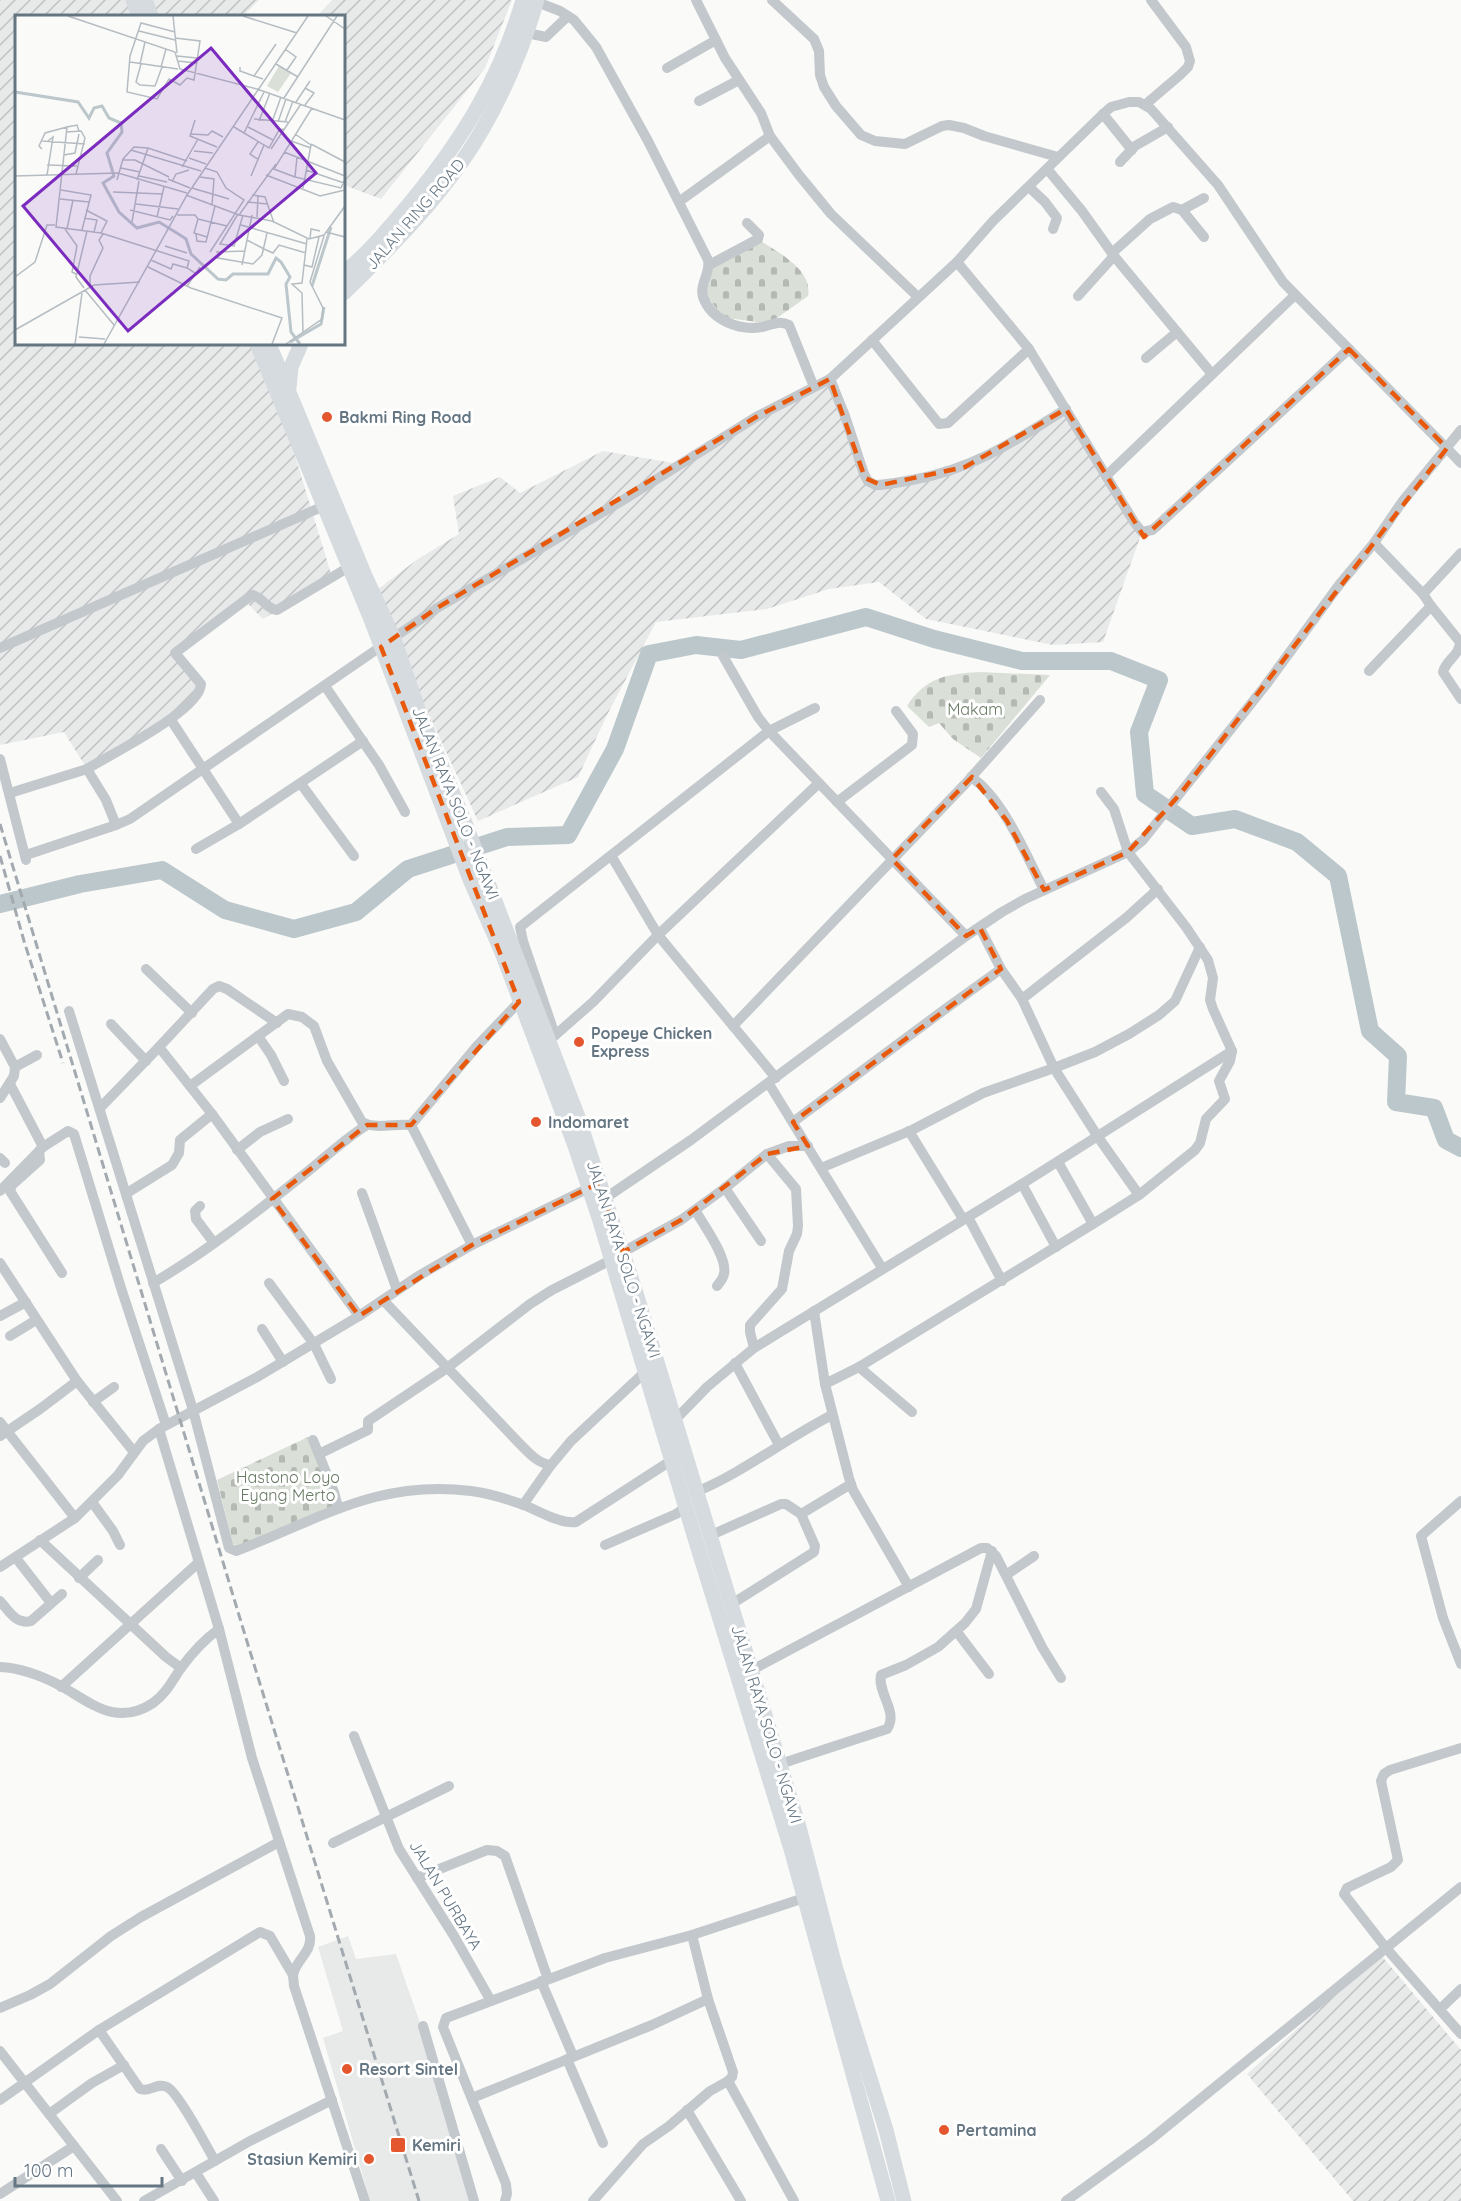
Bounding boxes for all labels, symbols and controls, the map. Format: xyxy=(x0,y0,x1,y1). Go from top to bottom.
inset map xyxy=(15,15,345,345)
street label: JALAN RING ROAD xyxy=(361,154,469,274)
place label: Bakmi Ring Road xyxy=(339,407,472,427)
marker: Bakmi Ring Road xyxy=(320,410,334,424)
park label: Makam xyxy=(947,699,1003,719)
street label: JALAN RAYA SOLO - NGAWI xyxy=(408,703,504,903)
place label: Popeye Chicken Express xyxy=(591,1023,712,1061)
marker: Popeye Chicken Express xyxy=(572,1035,586,1049)
place label: Indomaret xyxy=(548,1112,629,1132)
marker: Indomaret xyxy=(529,1115,543,1129)
street label: JALAN RAYA SOLO - NGAWI xyxy=(583,1158,665,1360)
park label: Hastono Loyo Eyang Merto xyxy=(236,1467,340,1505)
street label: JALAN RAYA SOLO - NGAWI xyxy=(727,1622,807,1826)
street label: JALAN PURBAYA xyxy=(405,1836,487,1954)
place label: Resort Sintel xyxy=(359,2059,458,2079)
marker: Resort Sintel xyxy=(340,2062,354,2076)
place label: Pertamina xyxy=(956,2120,1037,2140)
marker: Pertamina xyxy=(937,2123,951,2137)
place label: Kemiri xyxy=(412,2135,461,2155)
marker: Kemiri xyxy=(389,2136,407,2154)
place label: Stasiun Kemiri xyxy=(247,2149,357,2169)
scale bar xyxy=(15,2150,162,2188)
marker: Stasiun Kemiri xyxy=(362,2152,376,2166)
text: 100 m xyxy=(24,2159,73,2182)

